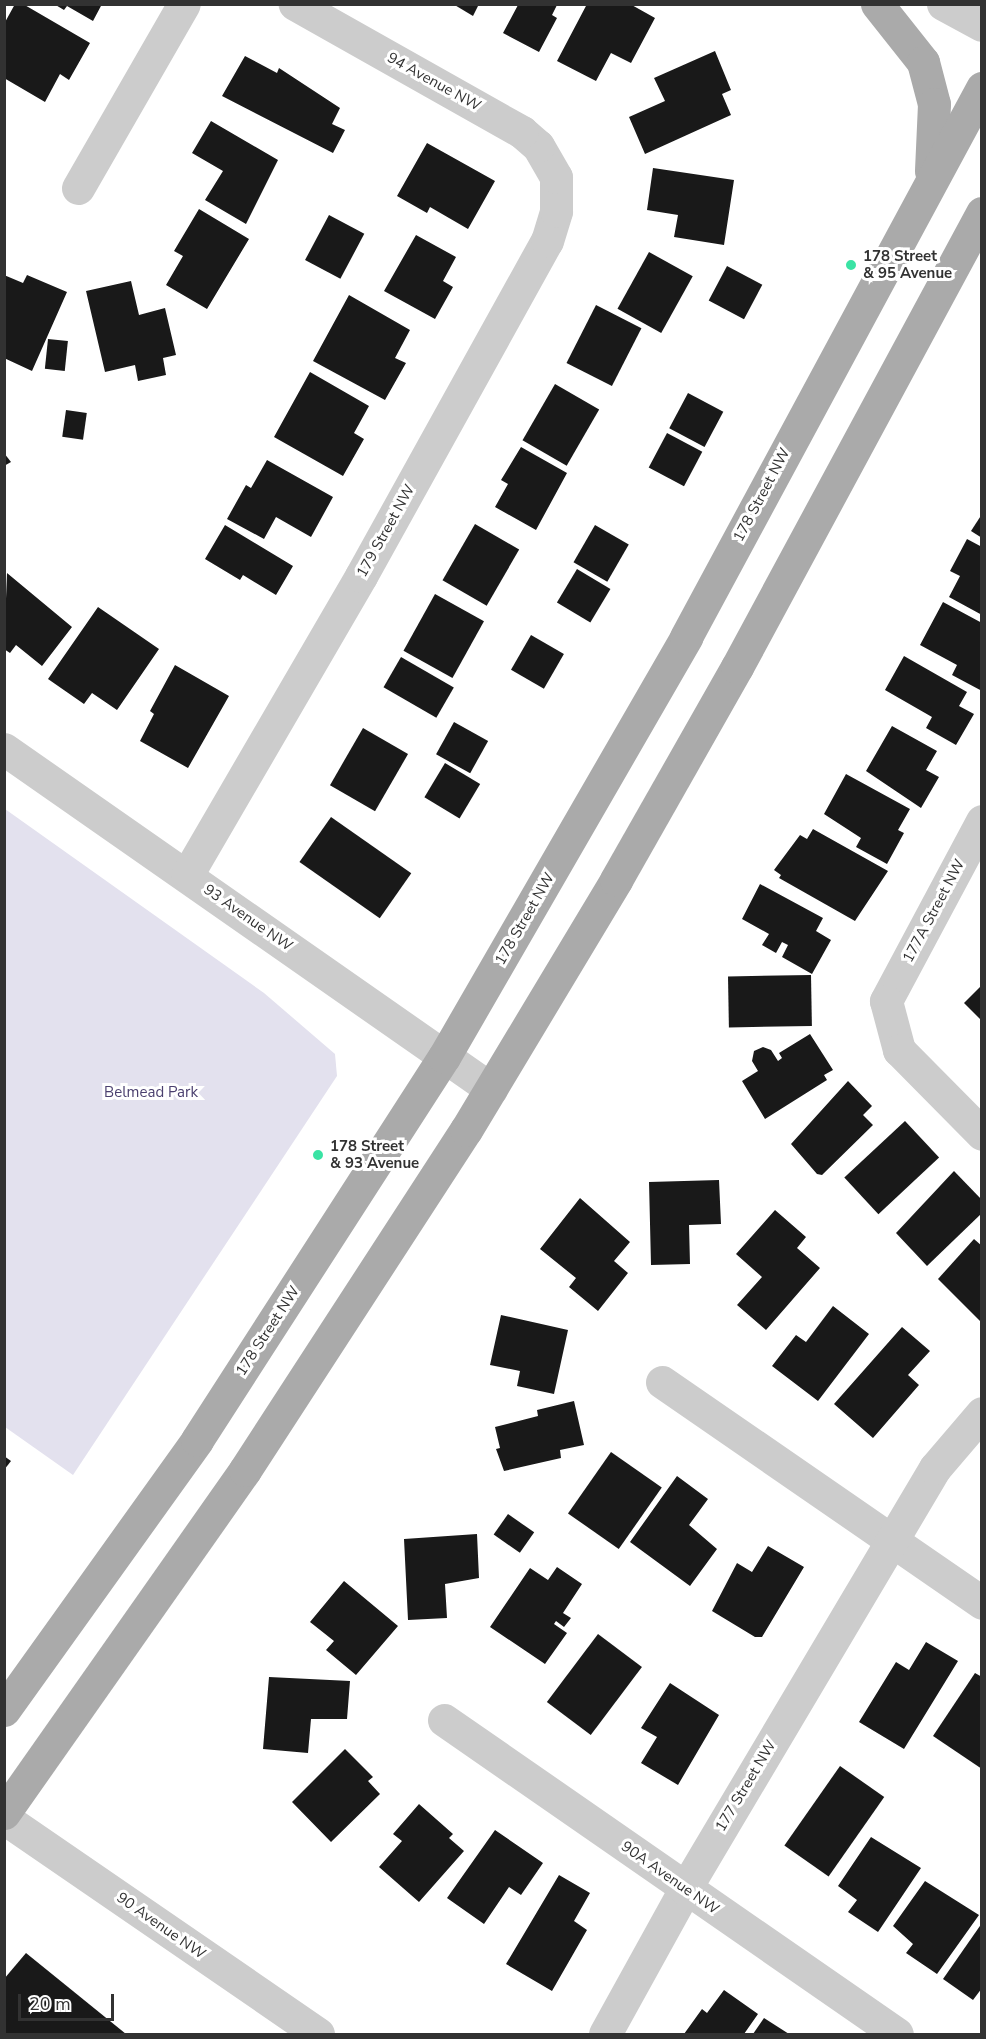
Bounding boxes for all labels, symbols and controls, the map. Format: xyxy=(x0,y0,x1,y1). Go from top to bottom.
street label: 94 Avenue NW xyxy=(384,49,484,115)
place label: 178 Street & 95 Avenue xyxy=(863,247,952,282)
marker: 178 Street & 95 Avenue xyxy=(844,258,858,272)
street label: 178 Street NW xyxy=(730,445,794,545)
street label: 179 Street NW xyxy=(353,481,419,581)
street label: 177A Street NW xyxy=(899,856,969,966)
street label: 178 Street NW xyxy=(491,870,559,968)
street label: 93 Avenue NW xyxy=(200,881,296,955)
park label: Belmead Park xyxy=(104,1084,198,1102)
place label: 178 Street & 93 Avenue xyxy=(330,1137,419,1172)
marker: 178 Street & 93 Avenue xyxy=(311,1148,325,1162)
street label: 178 Street NW xyxy=(232,1283,304,1379)
street label: 177 Street NW xyxy=(712,1737,780,1835)
street label: 90A Avenue NW xyxy=(618,1838,722,1918)
street label: 90 Avenue NW xyxy=(113,1889,209,1963)
scale bar xyxy=(21,1982,117,2020)
text: 20 m xyxy=(29,1992,71,2016)

